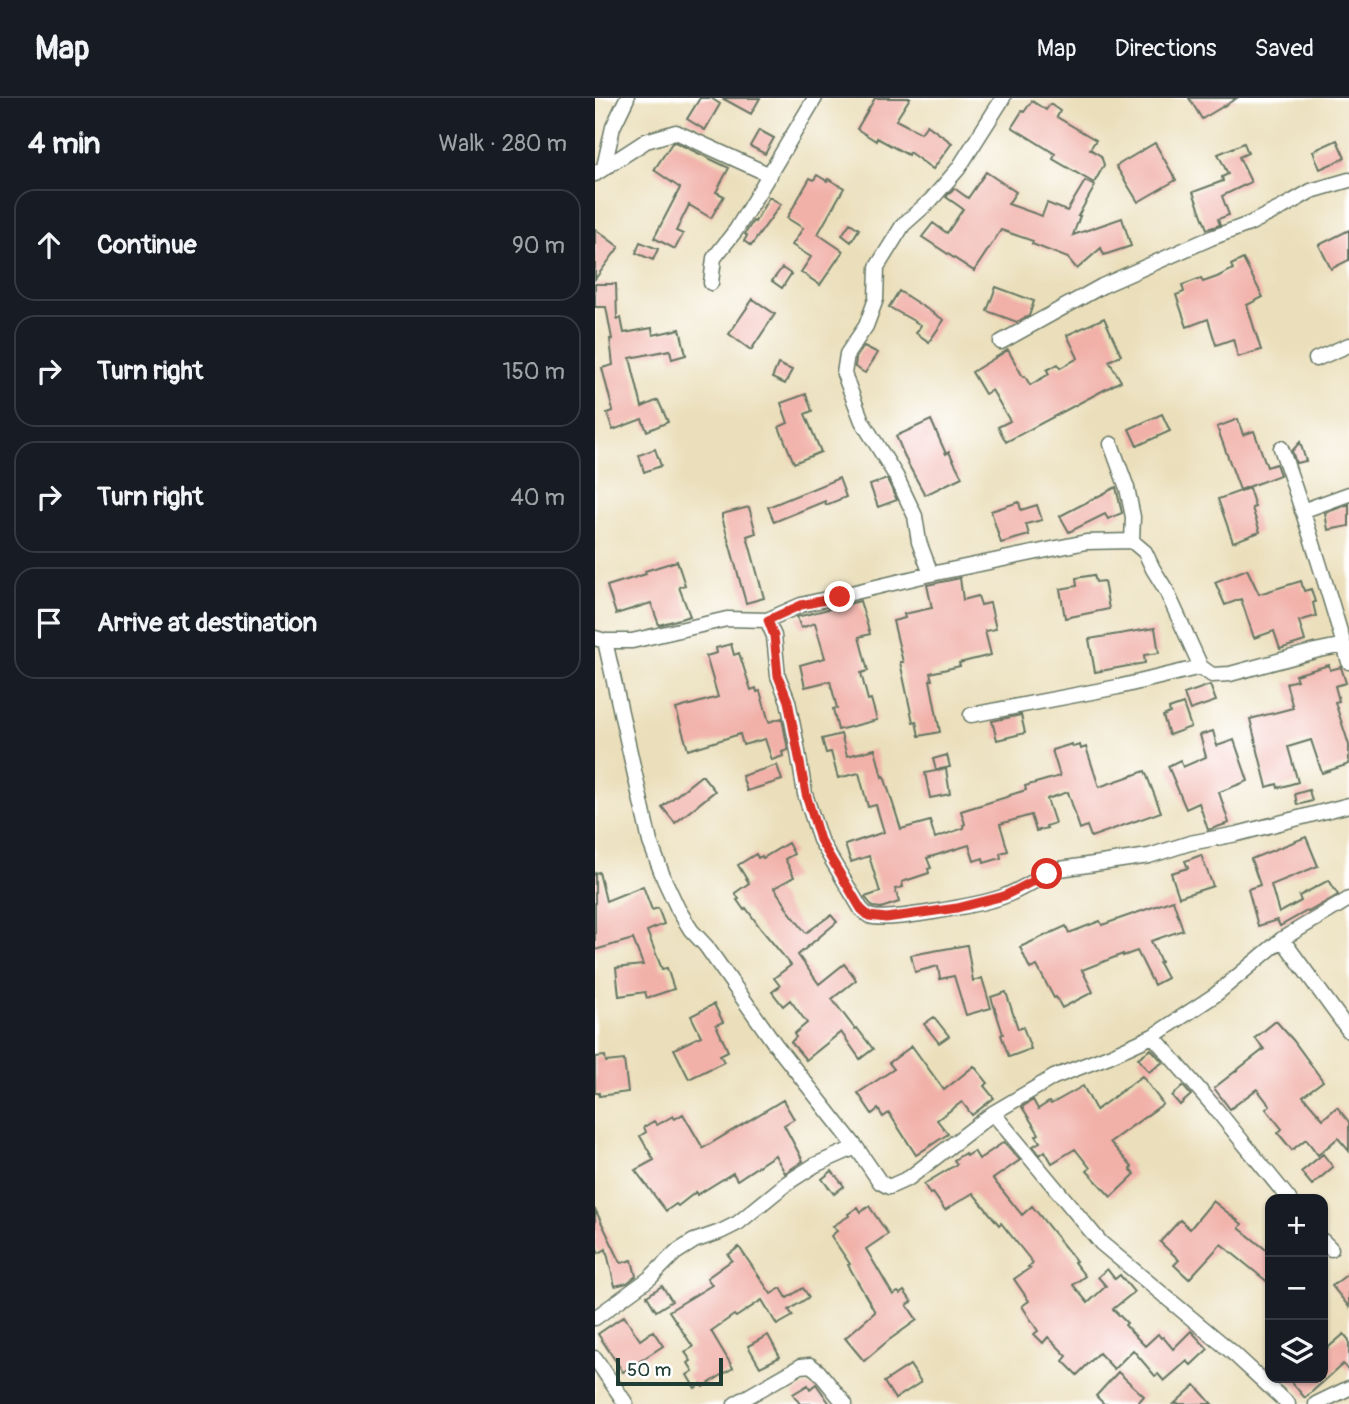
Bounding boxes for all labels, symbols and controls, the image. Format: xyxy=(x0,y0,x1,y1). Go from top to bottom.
text: Map xyxy=(35,28,90,69)
text: Map xyxy=(1037,34,1077,63)
text: Directions xyxy=(1115,34,1216,63)
text: Saved xyxy=(1254,34,1314,63)
text: 4 min xyxy=(28,125,101,162)
text: Walk · 280 m xyxy=(439,129,567,158)
icon: ahead xyxy=(30,226,68,264)
text: Continue xyxy=(97,229,197,261)
text: 90 m xyxy=(512,231,565,260)
icon: right xyxy=(30,352,68,390)
text: Turn right xyxy=(97,355,203,387)
text: 150 m xyxy=(502,357,565,386)
icon: right xyxy=(30,478,68,516)
text: Turn right xyxy=(97,481,203,513)
text: 40 m xyxy=(511,483,565,512)
route end xyxy=(824,581,855,612)
icon: arrive xyxy=(30,604,68,642)
text: Arrive at destination xyxy=(97,607,317,639)
route start xyxy=(1031,858,1062,889)
map controls xyxy=(1265,1194,1328,1383)
button: + xyxy=(1265,1194,1328,1257)
button: − xyxy=(1265,1257,1328,1320)
button: layers xyxy=(1265,1320,1328,1383)
scale bar xyxy=(616,1355,723,1387)
text: 50 m xyxy=(627,1358,671,1382)

